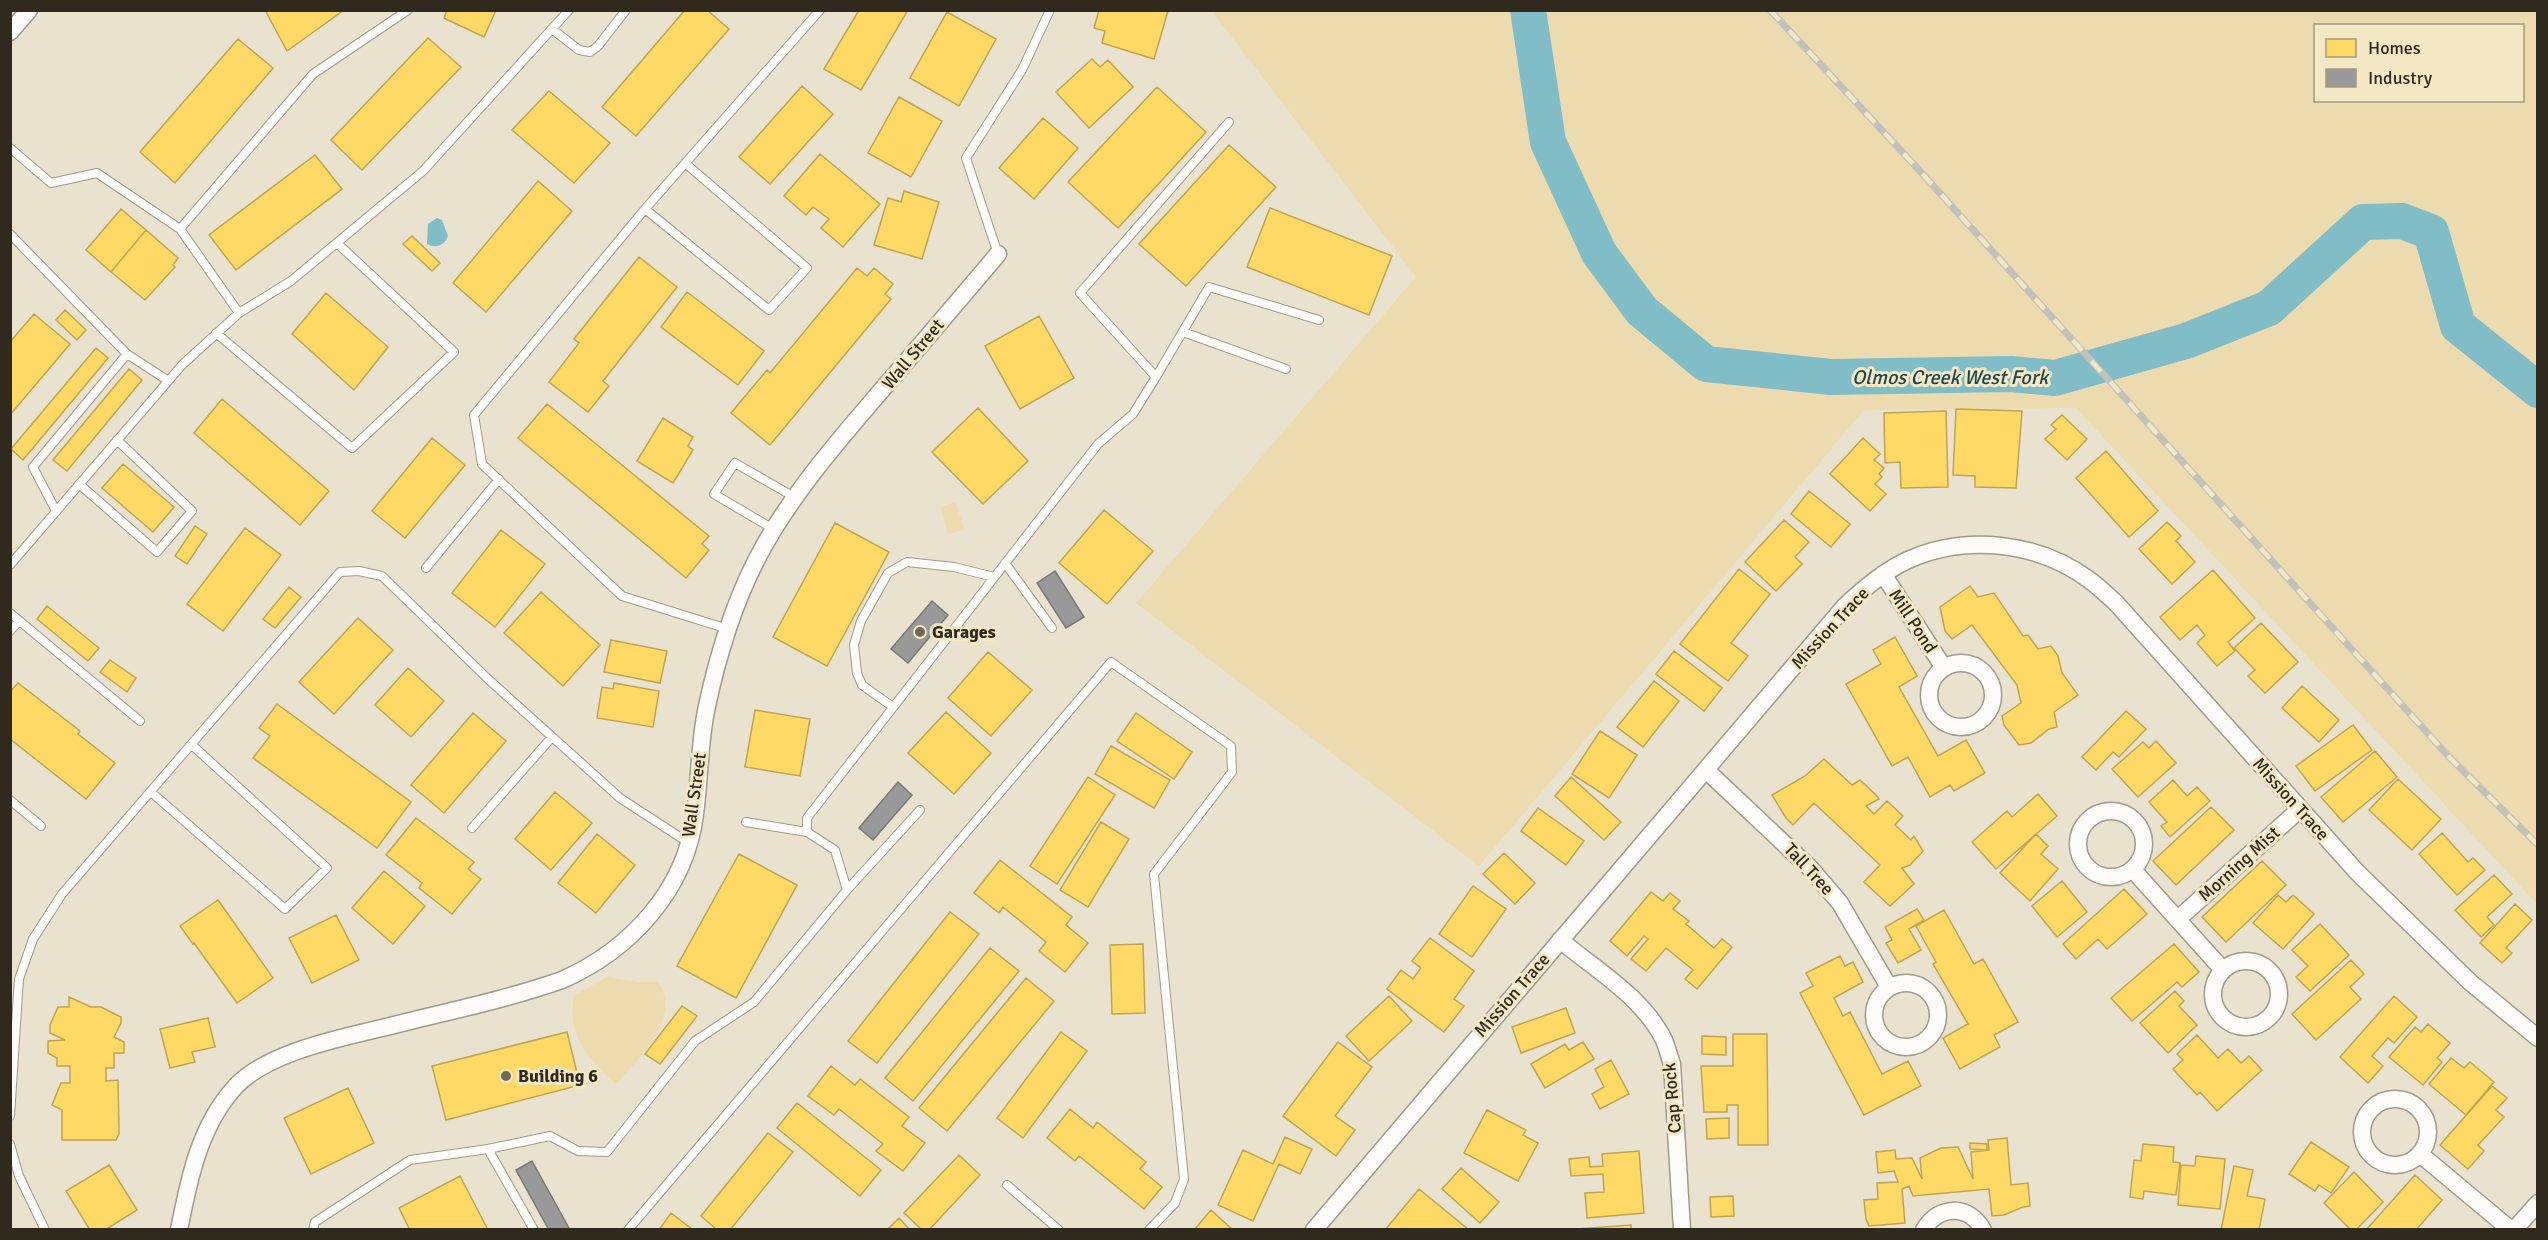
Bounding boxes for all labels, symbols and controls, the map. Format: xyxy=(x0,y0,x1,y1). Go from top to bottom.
legend xyxy=(2314,24,2524,102)
text: Homes xyxy=(2368,37,2421,59)
text: Industry xyxy=(2368,67,2433,89)
street label: Wall Street xyxy=(877,314,949,394)
water label: Olmos Creek West Fork xyxy=(1852,365,2050,390)
street label: Mission Trace xyxy=(1786,582,1874,674)
street label: Mill Pond xyxy=(1884,585,1942,657)
place label: Garages xyxy=(932,621,996,643)
marker: Garages xyxy=(913,625,927,639)
street label: Wall Street xyxy=(677,751,711,839)
street label: Mission Trace xyxy=(2248,753,2334,845)
street label: Morning Mist xyxy=(2194,822,2284,906)
street label: Tall Tree xyxy=(1779,838,1839,900)
street label: Mission Trace xyxy=(1470,948,1554,1042)
street label: Cap Rock xyxy=(1658,1062,1686,1134)
place label: Building 6 xyxy=(518,1065,598,1087)
marker: Building 6 xyxy=(499,1069,513,1083)

